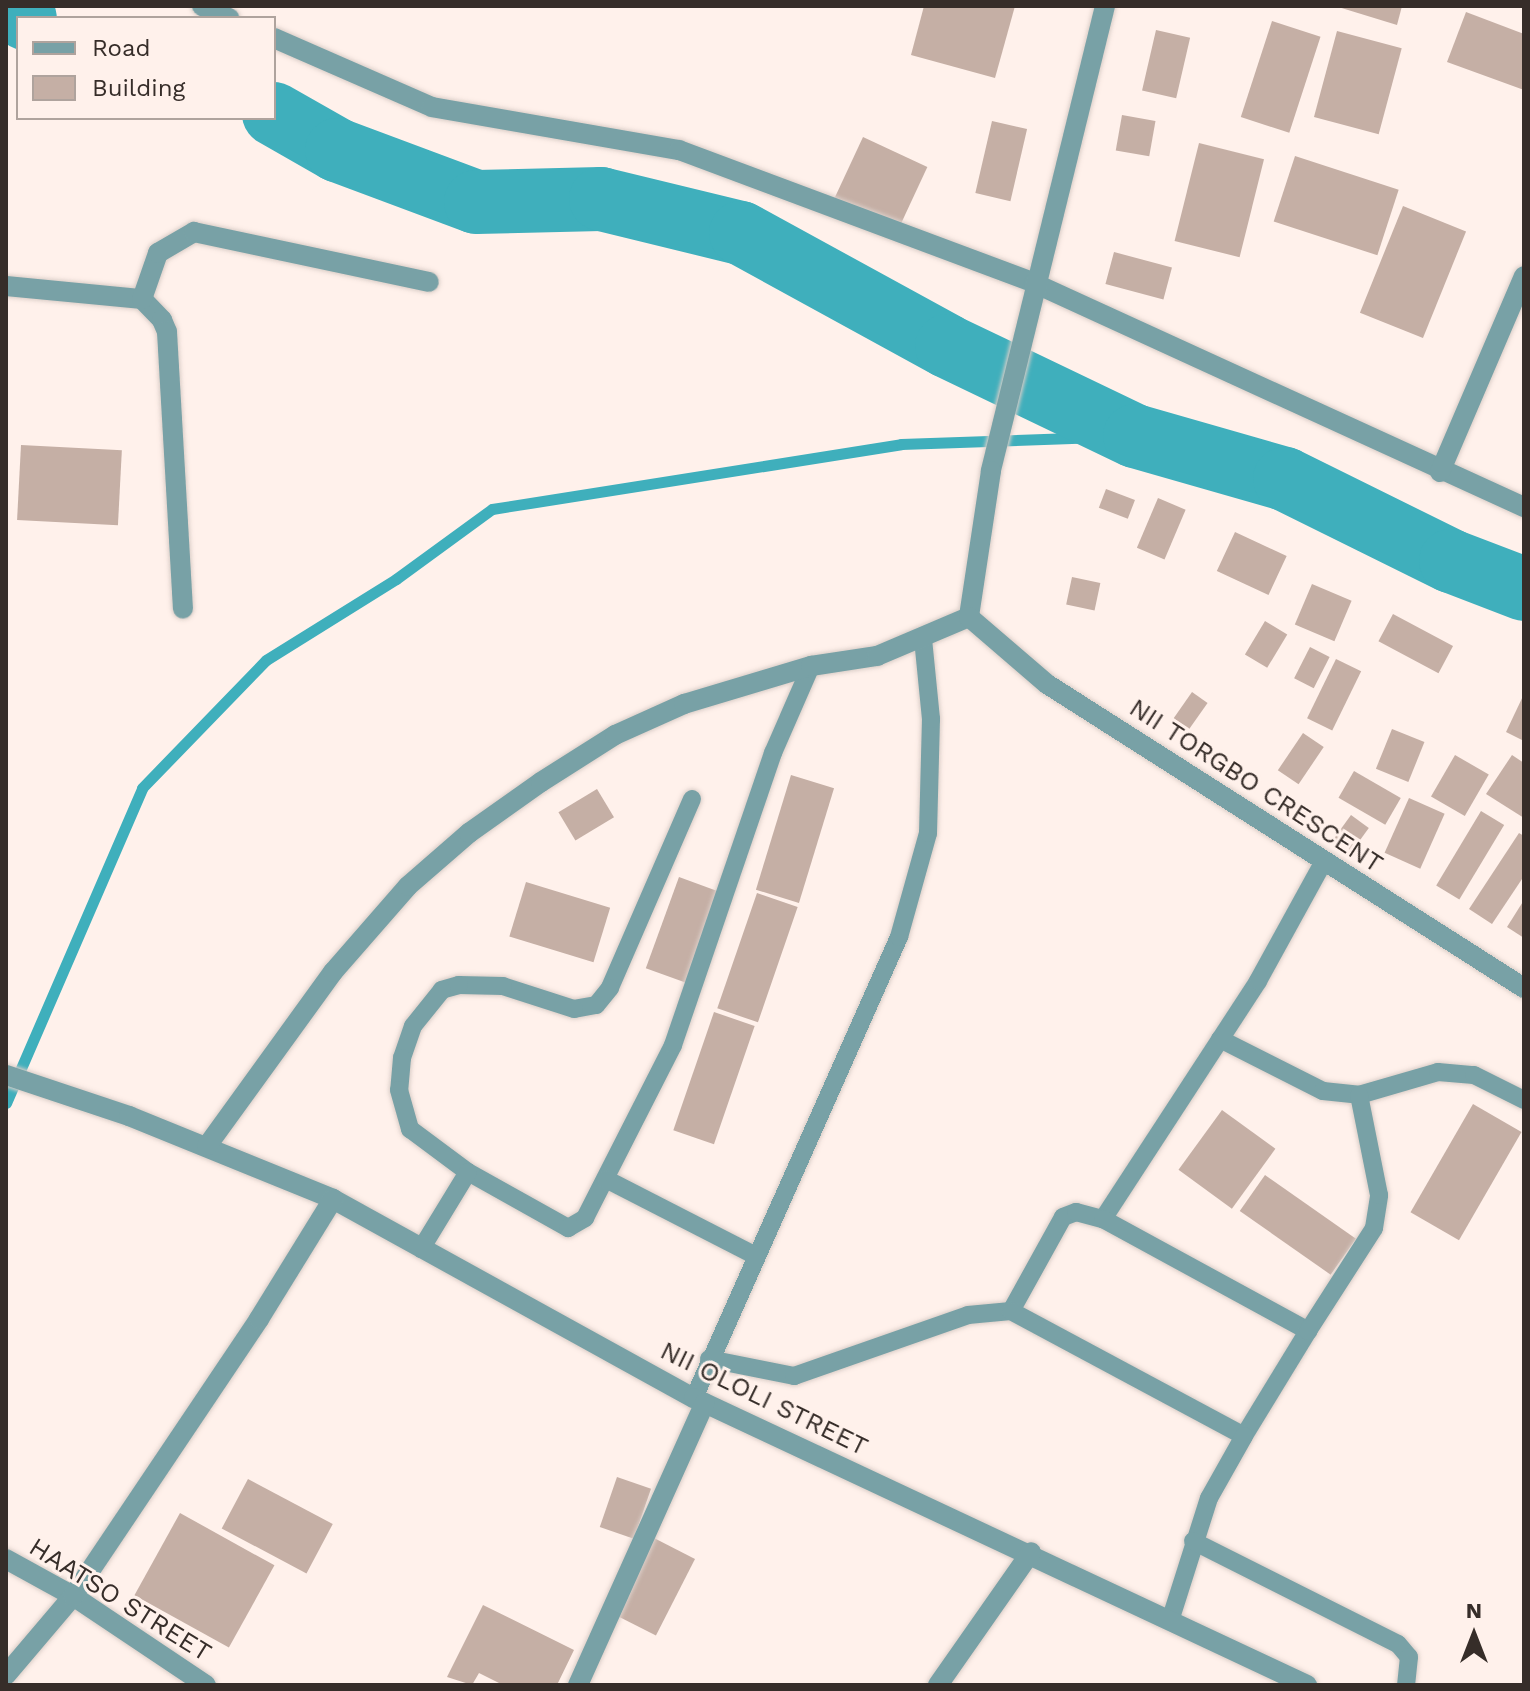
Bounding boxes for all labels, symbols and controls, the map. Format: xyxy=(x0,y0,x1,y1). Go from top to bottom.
legend xyxy=(16,16,276,120)
text: Road xyxy=(92,34,151,62)
text: Building xyxy=(92,74,185,102)
street label: NII TORGBO CRESCENT xyxy=(1123,692,1389,880)
street label: NII OLOLI STREET xyxy=(655,1335,873,1463)
street label: HAATSO STREET xyxy=(23,1531,217,1669)
north arrow xyxy=(1434,1595,1514,1675)
text: N xyxy=(1466,1598,1482,1623)

